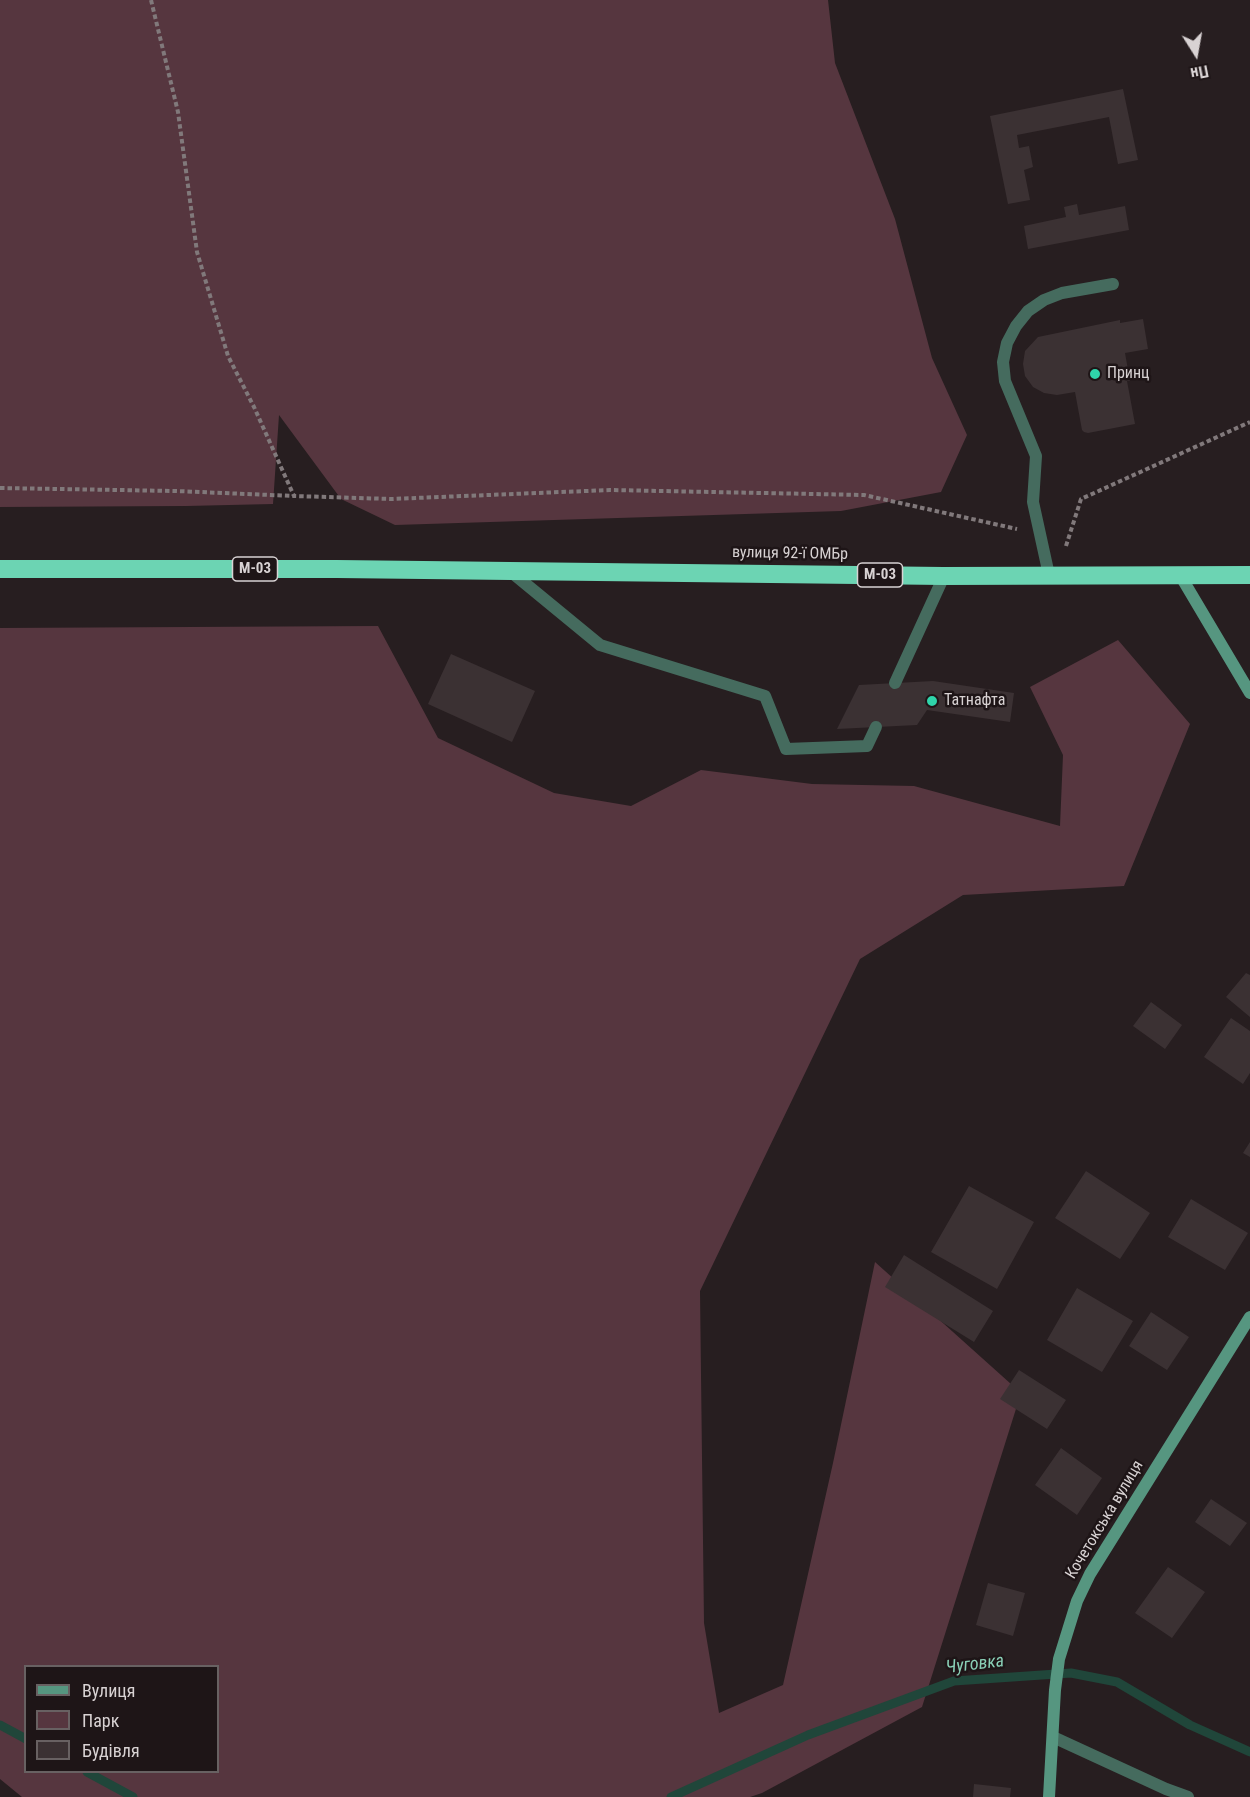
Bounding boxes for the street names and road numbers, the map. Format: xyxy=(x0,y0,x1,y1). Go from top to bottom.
street label: вулиця 92-ї ОМБр xyxy=(732,543,848,565)
road number: М-03 xyxy=(232,557,278,581)
road number: М-03 xyxy=(858,563,902,587)
street label: Кочетокська вулиця xyxy=(1062,1457,1148,1583)

